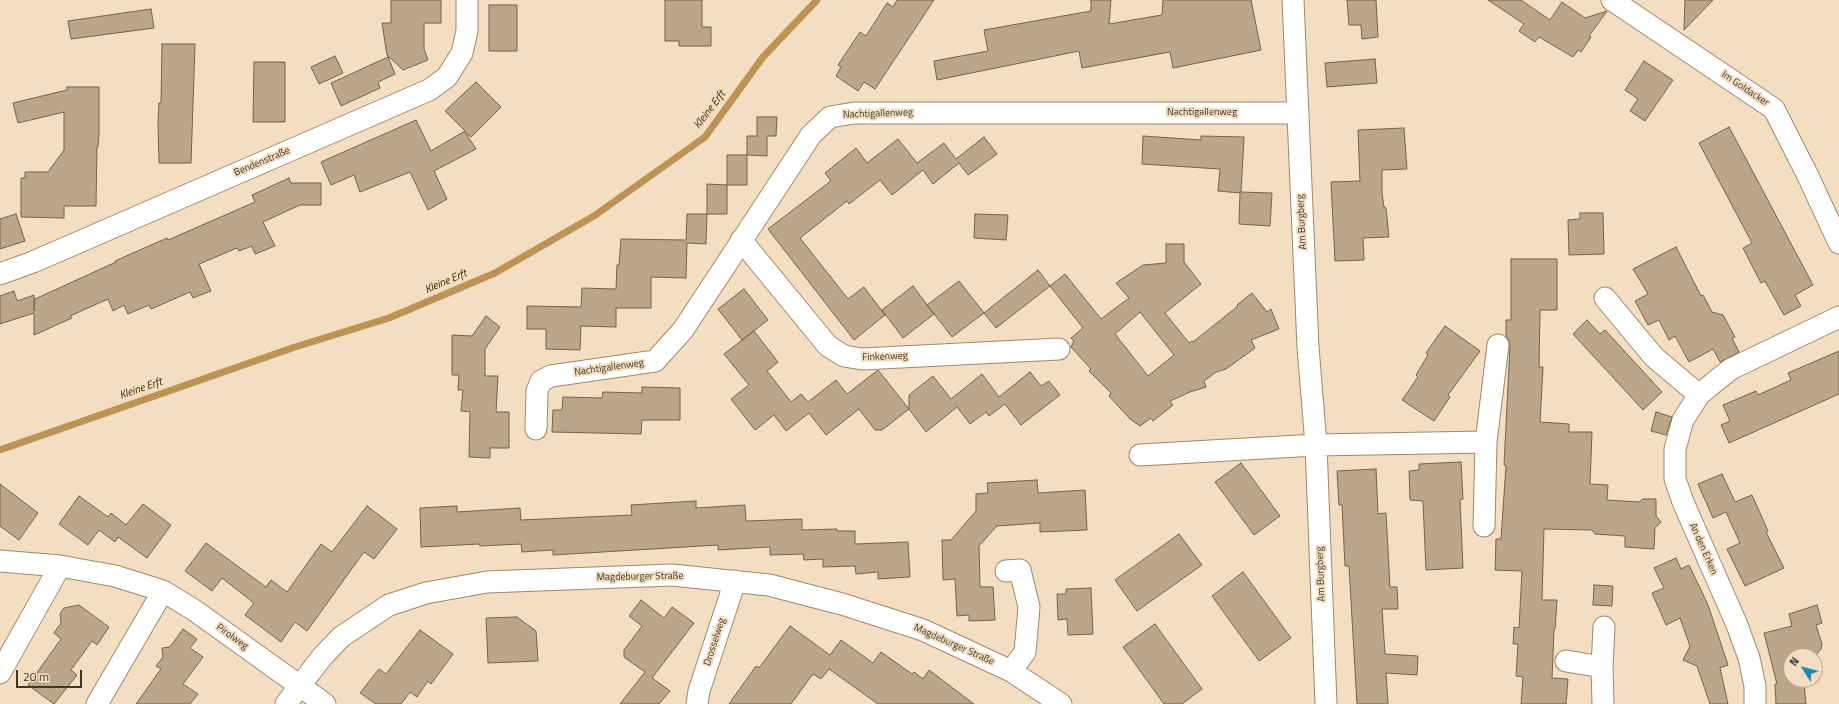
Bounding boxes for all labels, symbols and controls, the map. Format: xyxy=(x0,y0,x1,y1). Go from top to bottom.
street label: Im Goldacker xyxy=(1719,69,1771,109)
water label: Kleine Erft xyxy=(691,88,729,132)
street label: Nachtigallenweg xyxy=(843,107,913,121)
street label: Nachtigallenweg xyxy=(1167,107,1237,119)
street label: Bendenstraße xyxy=(232,145,292,179)
street label: Am Burgberg xyxy=(1295,194,1309,250)
water label: Kleine Erft xyxy=(423,267,469,297)
street label: Finkenweg xyxy=(862,350,908,364)
street label: Nachtigallenweg xyxy=(573,357,645,379)
water label: Kleine Erft xyxy=(118,376,164,402)
street label: An den Erken xyxy=(1686,521,1720,577)
street label: Am Burgberg xyxy=(1314,546,1328,602)
street label: Magdeburger Straße xyxy=(597,570,683,584)
street label: Drosselweg xyxy=(702,617,728,667)
street label: Pirolweg xyxy=(214,621,250,653)
street label: Magdeburger Straße xyxy=(912,622,996,668)
north arrow xyxy=(1783,648,1823,688)
text: N xyxy=(1785,654,1803,669)
scale bar xyxy=(18,662,84,688)
text: 20 m xyxy=(23,667,49,686)

